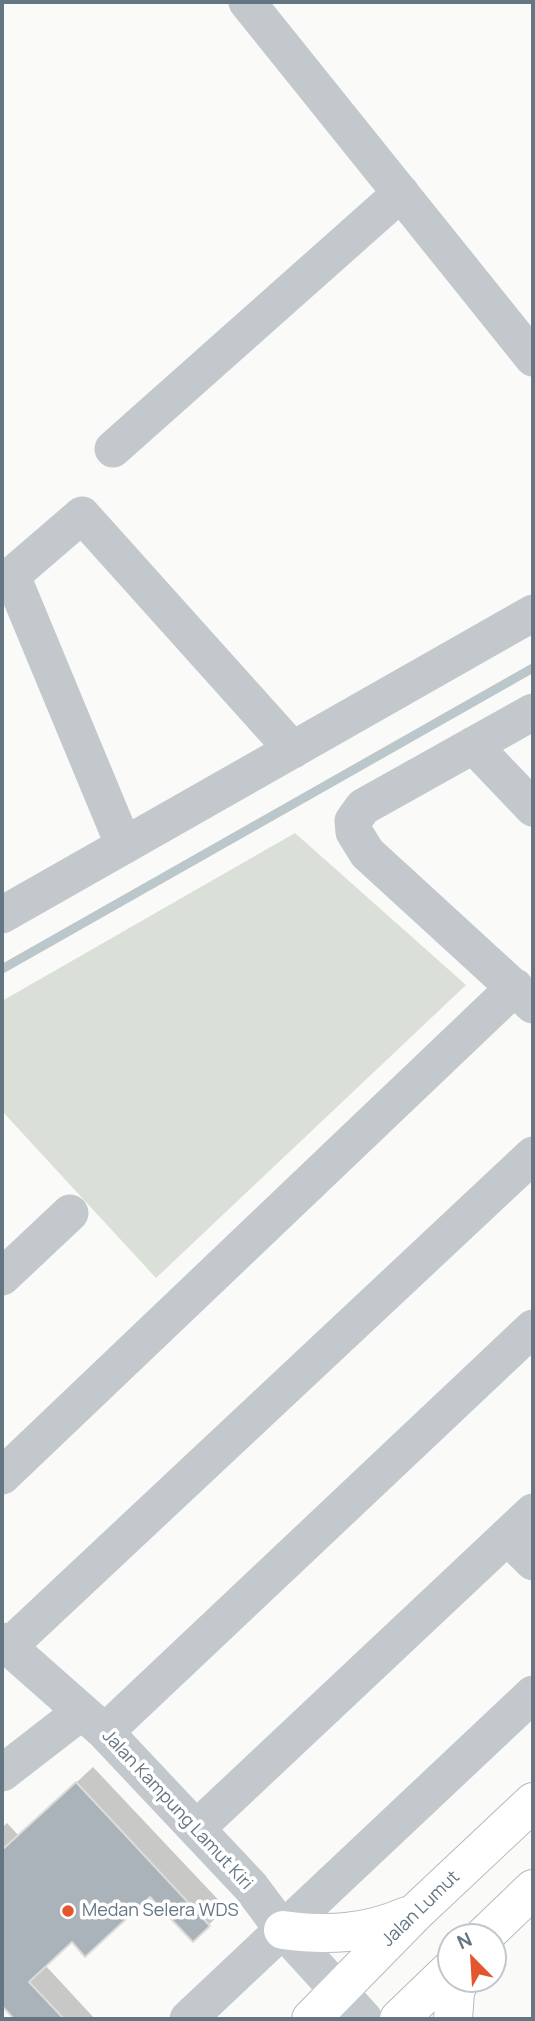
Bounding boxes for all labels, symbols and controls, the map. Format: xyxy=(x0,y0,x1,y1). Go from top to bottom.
street label: Jalan Kampung Lamut Kiri xyxy=(97,1726,257,1894)
street label: Jalan Lumut xyxy=(378,1867,464,1951)
place label: Medan Selera WDS xyxy=(82,1900,239,1922)
marker: Medan Selera WDS xyxy=(60,1903,76,1919)
north arrow xyxy=(437,1923,507,1993)
text: N xyxy=(453,1926,476,1955)

